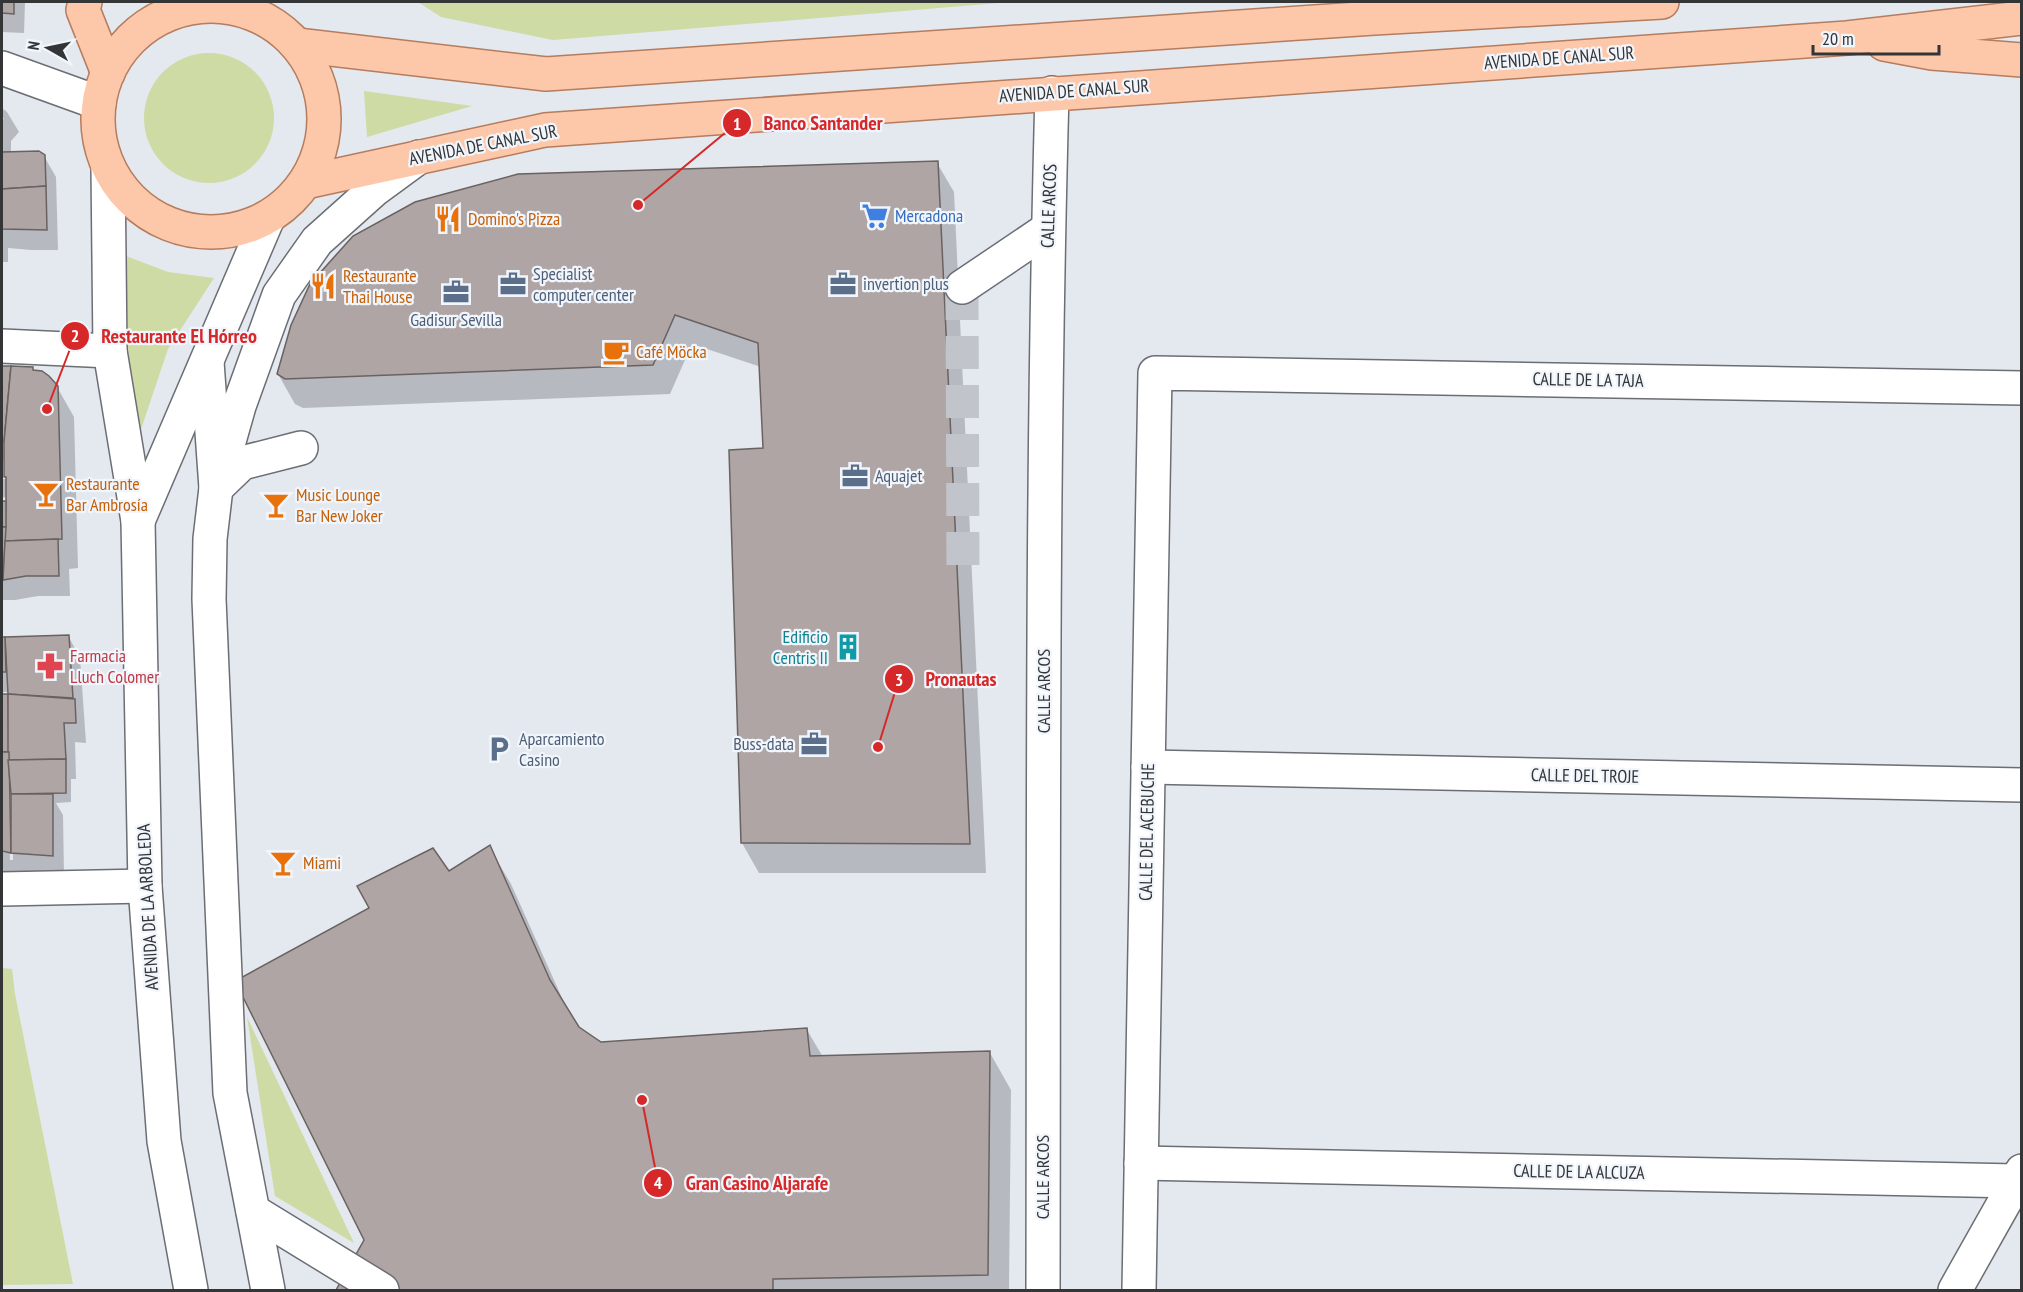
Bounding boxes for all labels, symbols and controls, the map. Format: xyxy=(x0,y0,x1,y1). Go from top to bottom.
north arrow xyxy=(18,18,78,78)
scale bar xyxy=(1813,18,1939,56)
text: 20 m xyxy=(1822,27,1854,50)
text: N xyxy=(23,40,44,51)
street label: AVENIDA DE CANAL SUR xyxy=(1483,41,1635,74)
street label: AVENIDA DE CANAL SUR xyxy=(998,74,1150,107)
callout: Banco Santander xyxy=(722,104,895,142)
text: Banco Santander xyxy=(763,110,883,136)
text: 1 xyxy=(733,112,741,135)
street label: AVENIDA DE CANAL SUR xyxy=(407,119,559,170)
street label: CALLE ARCOS xyxy=(1036,163,1061,249)
supermarket icon: Mercadona xyxy=(860,201,890,231)
restaurant icon: Domino's Pizza xyxy=(433,204,463,234)
place label: Mercadona xyxy=(895,204,963,227)
place label: Domino's Pizza xyxy=(468,207,560,230)
place label: Specialist computer center xyxy=(533,262,634,306)
place label: Restaurante Thai House xyxy=(343,264,417,308)
office icon: Specialist computer center xyxy=(498,269,528,299)
office icon: invertion plus xyxy=(828,269,858,299)
restaurant icon: Restaurante Thai House xyxy=(308,271,338,301)
place label: invertion plus xyxy=(863,272,949,295)
office icon: Gadisur Sevilla xyxy=(441,277,471,307)
place label: Gadisur Sevilla xyxy=(410,308,502,331)
callout: Restaurante El Hórreo xyxy=(60,317,269,355)
text: Restaurante El Hórreo xyxy=(101,323,257,349)
text: 2 xyxy=(71,324,79,347)
cafe icon: Café Möcka xyxy=(601,337,631,367)
place label: Café Möcka xyxy=(636,340,707,363)
street label: CALLE DE LA TAJA xyxy=(1532,367,1644,392)
office icon: Aquajet xyxy=(840,461,870,491)
place label: Aquajet xyxy=(875,464,922,487)
place label: Restaurante Bar Ambrosía xyxy=(66,472,148,516)
bar icon: Restaurante Bar Ambrosía xyxy=(31,479,61,509)
place label: Music Lounge Bar New Joker xyxy=(296,483,383,527)
bar icon: Music Lounge Bar New Joker xyxy=(261,490,291,520)
place label: Edificio Centris II xyxy=(773,625,828,669)
building icon: Edificio Centris II xyxy=(833,632,863,662)
place label: Farmacia Lluch Colomer xyxy=(70,644,159,688)
street label: CALLE ARCOS xyxy=(1032,649,1055,733)
pharmacy icon: Farmacia Lluch Colomer xyxy=(35,651,65,681)
callout: Pronautas xyxy=(884,660,1009,698)
text: Pronautas xyxy=(925,666,997,692)
text: 3 xyxy=(895,668,903,691)
place label: Aparcamiento Casino xyxy=(519,727,605,771)
office icon: Buss-data xyxy=(799,729,829,759)
place label: Buss-data xyxy=(733,732,794,755)
parking icon: Aparcamiento Casino xyxy=(484,734,514,764)
street label: CALLE DEL ACEBUCHE xyxy=(1134,763,1159,901)
street label: CALLE DEL TROJE xyxy=(1531,763,1639,788)
street label: AVENIDA DE LA ARBOLEDA xyxy=(132,823,163,991)
bar icon: Miami xyxy=(268,848,298,878)
place label: Miami xyxy=(303,851,341,874)
street label: CALLE ARCOS xyxy=(1031,1135,1054,1219)
street label: CALLE DE LA ALCUZA xyxy=(1513,1159,1645,1184)
callout: Gran Casino Aljarafe xyxy=(643,1164,841,1202)
text: Gran Casino Aljarafe xyxy=(686,1170,828,1196)
text: 4 xyxy=(654,1171,663,1194)

